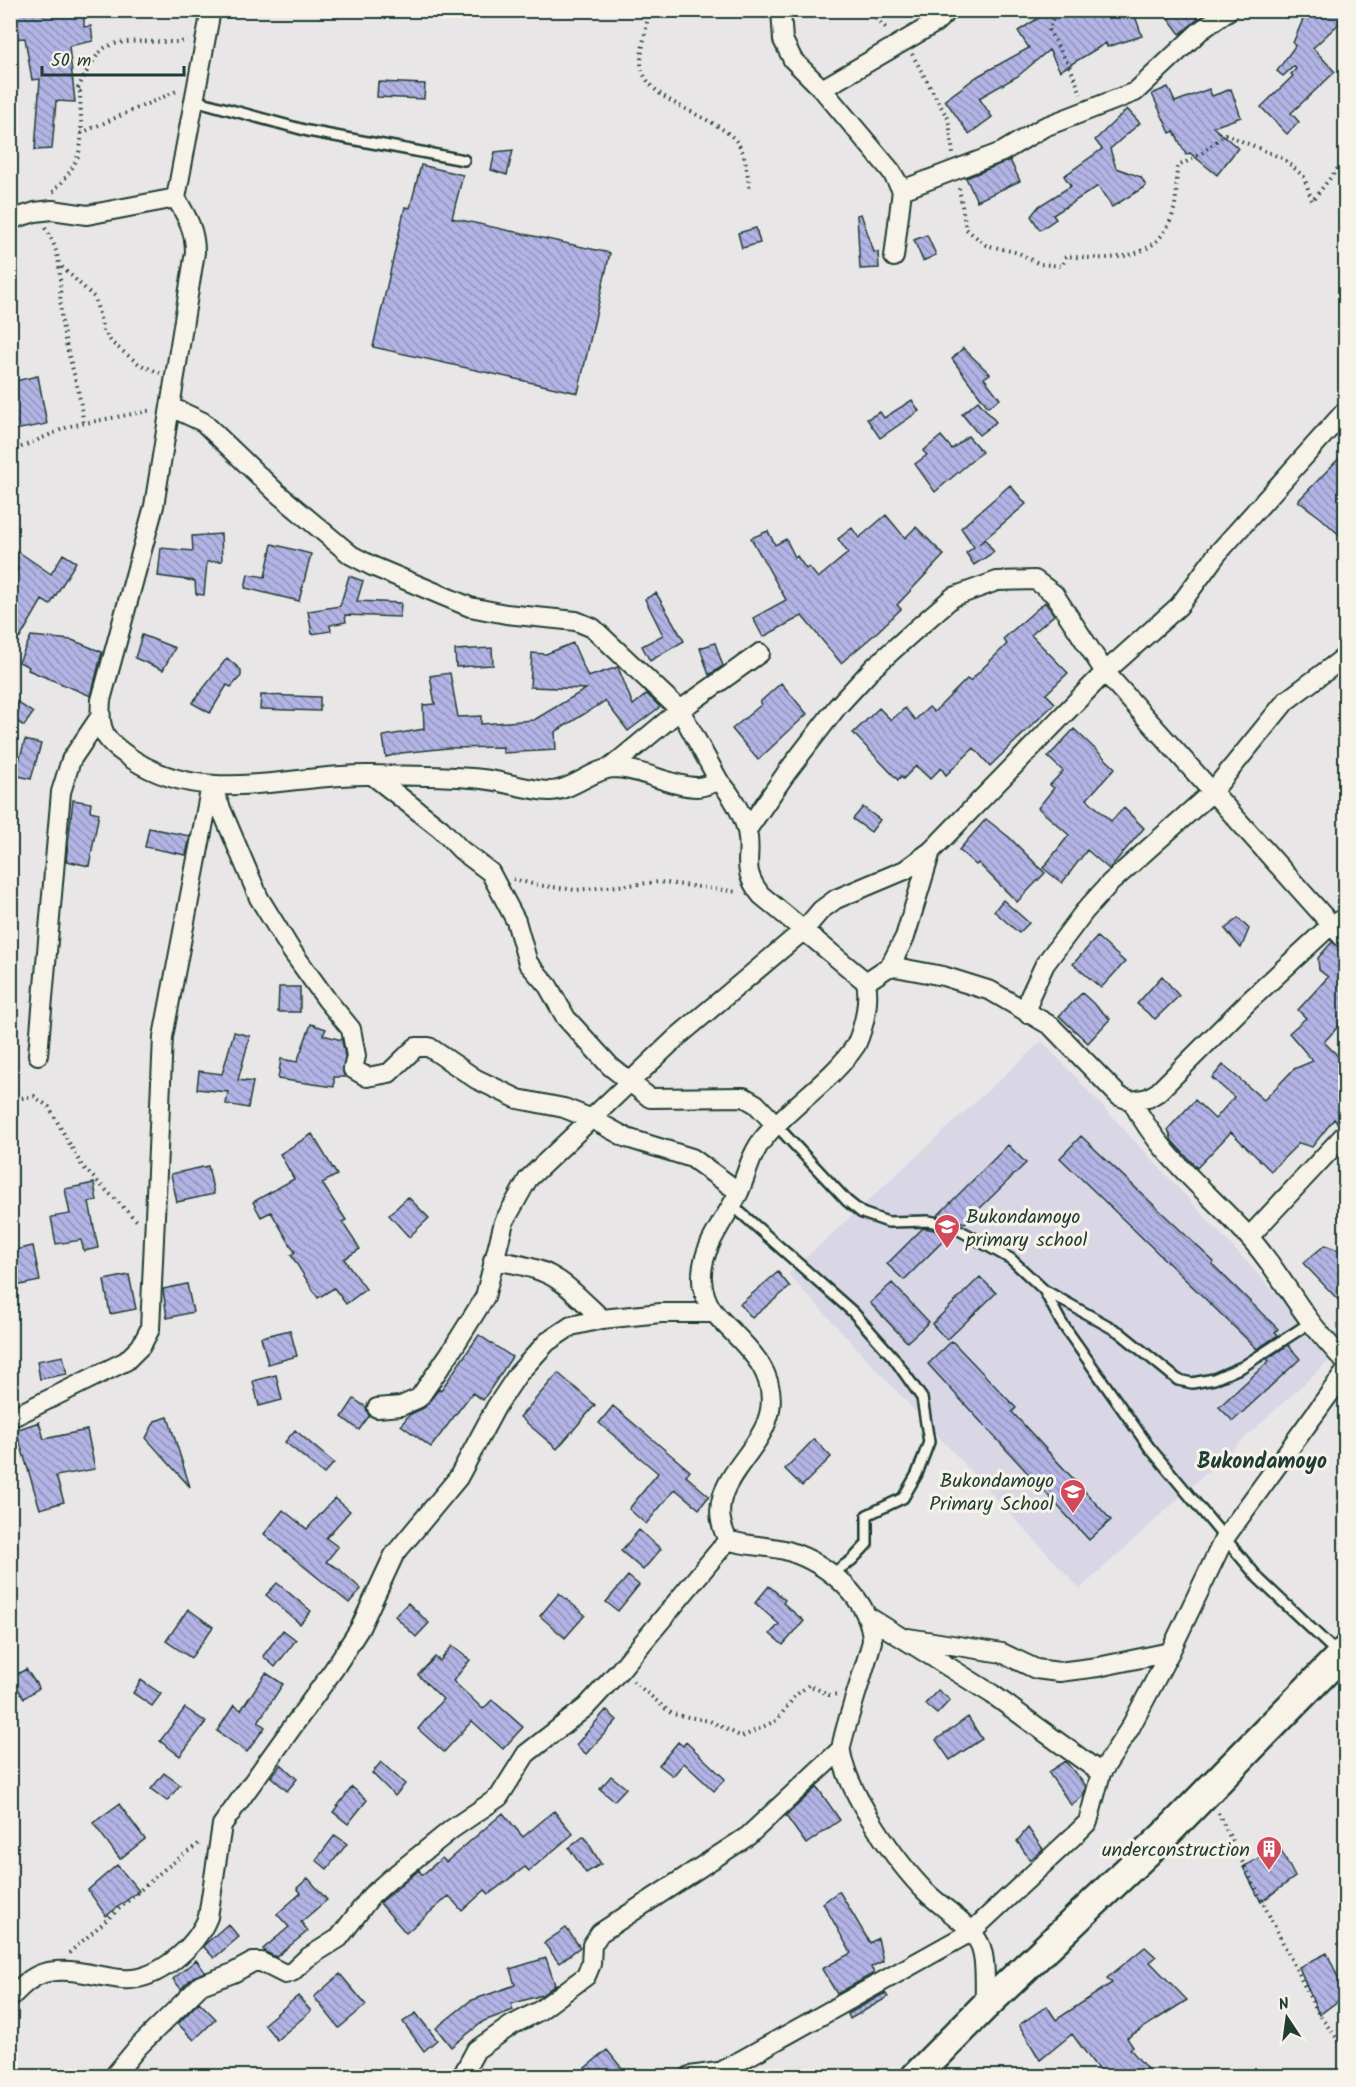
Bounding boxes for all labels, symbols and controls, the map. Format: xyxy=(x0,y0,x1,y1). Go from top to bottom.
scale bar xyxy=(42,39,184,77)
text: 50 m xyxy=(51,47,91,76)
place label: Bukondamoyo primary school xyxy=(965,1202,1088,1257)
school or university icon: Bukondamoyo primary school xyxy=(932,1212,962,1250)
district label: Bukondamoyo xyxy=(1197,1445,1327,1480)
place label: Bukondamoyo Primary School xyxy=(929,1466,1054,1521)
school or university icon: Bukondamoyo Primary School xyxy=(1058,1477,1088,1515)
building icon: underconstruction xyxy=(1254,1834,1284,1872)
place label: underconstruction xyxy=(1102,1835,1250,1867)
north arrow xyxy=(1257,1988,1317,2048)
text: N xyxy=(1276,1992,1292,2018)

